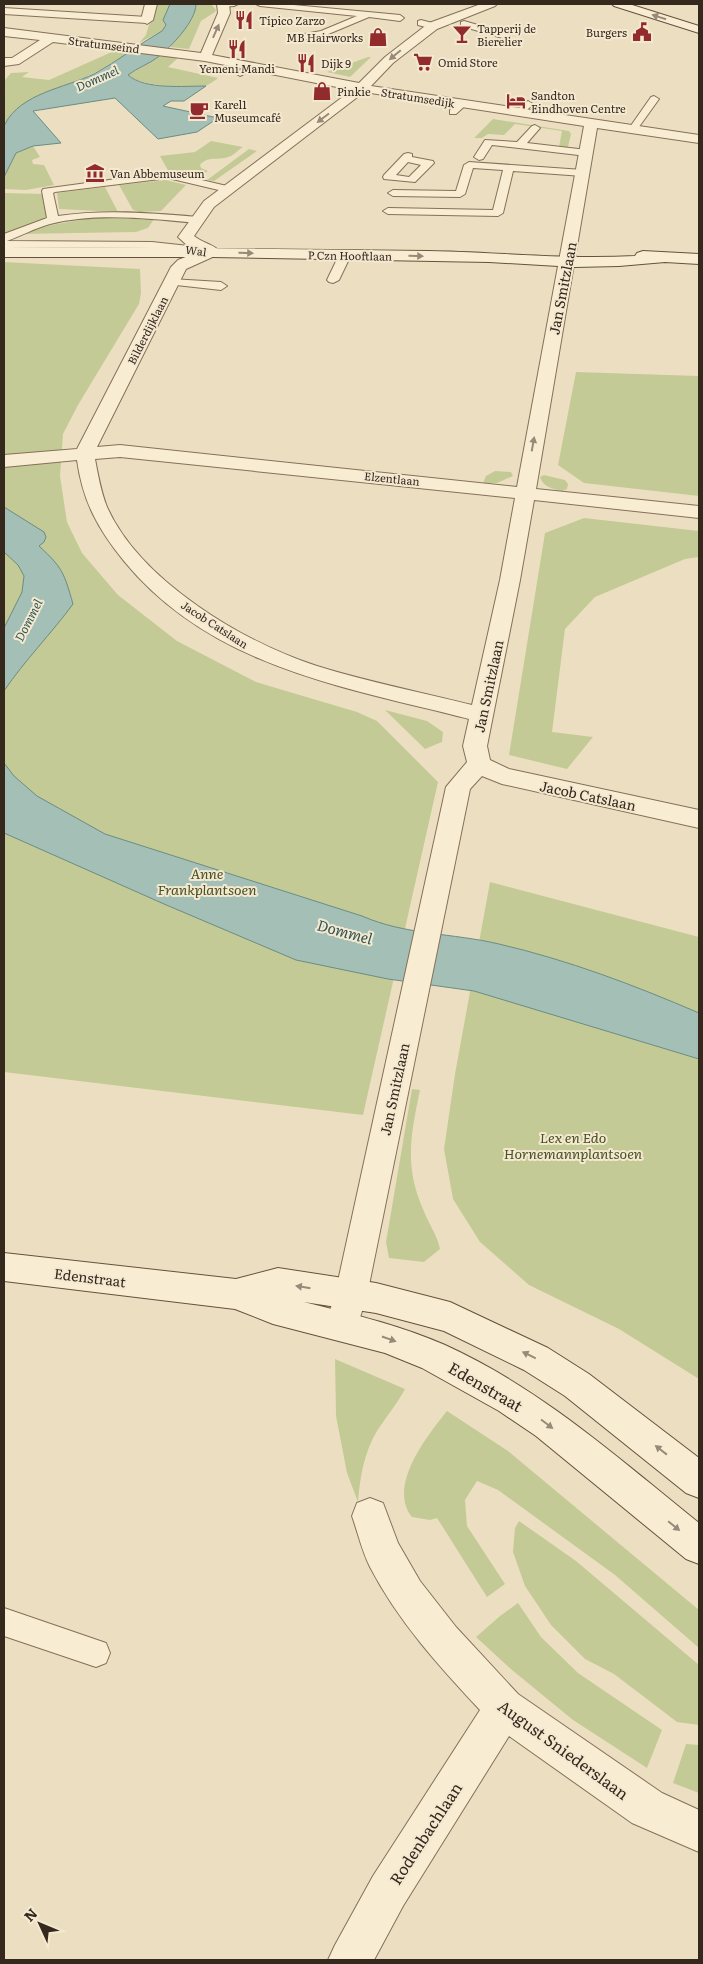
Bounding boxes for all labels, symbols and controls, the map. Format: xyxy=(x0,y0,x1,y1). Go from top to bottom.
restaurant icon: Típico Zarzo xyxy=(233,9,255,31)
place label: Típico Zarzo xyxy=(259,12,325,28)
one-way arrow xyxy=(651,12,666,20)
place label: Tapperij de Bierelier xyxy=(477,20,536,49)
public building icon: Burgers xyxy=(631,21,653,43)
bar icon: Tapperij de Bierelier xyxy=(451,23,473,45)
one-way arrow xyxy=(212,24,220,38)
place label: Burgers xyxy=(586,24,627,40)
shop icon: MB Hairworks xyxy=(367,26,389,48)
place label: MB Hairworks xyxy=(286,29,363,45)
street label: Stratumseind xyxy=(67,32,141,56)
restaurant icon: Yemeni Mandi xyxy=(226,38,248,60)
one-way arrow xyxy=(389,49,402,60)
supermarket icon: Omid Store xyxy=(412,51,434,73)
restaurant icon: Dijk 9 xyxy=(295,52,317,74)
place label: Omid Store xyxy=(438,54,498,70)
place label: Dijk 9 xyxy=(321,55,351,71)
water label: Dommel xyxy=(73,60,122,95)
place label: Yemeni Mandi xyxy=(199,60,275,76)
shop icon: Pinkie xyxy=(311,80,333,102)
place label: Pinkie xyxy=(337,83,371,99)
street label: Stratumsedijk xyxy=(380,83,456,111)
place label: Sandton Eindhoven Centre xyxy=(531,87,626,116)
hotel icon: Sandton Eindhoven Centre xyxy=(505,90,527,112)
place label: Karel1 Museumcafé xyxy=(214,96,281,125)
cafe icon: Karel1 Museumcafé xyxy=(188,99,210,121)
one-way arrow xyxy=(316,113,330,123)
museum icon: Van Abbemuseum xyxy=(84,162,106,184)
place label: Van Abbemuseum xyxy=(110,165,205,181)
street label: Jan Smitzlaan xyxy=(543,240,581,336)
street label: Wal xyxy=(184,241,208,259)
street label: P Czn Hooftlaan xyxy=(308,246,392,264)
one-way arrow xyxy=(238,249,254,257)
one-way arrow xyxy=(408,252,424,260)
street label: Bilderdijklaan xyxy=(123,293,171,367)
one-way arrow xyxy=(530,436,538,452)
street label: Elzentlaan xyxy=(363,467,421,489)
water label: Dommel xyxy=(10,595,47,644)
street label: Jacob Catslaan xyxy=(178,596,252,652)
street label: Jan Smitzlaan xyxy=(468,638,508,734)
street label: Jacob Catslaan xyxy=(538,775,638,815)
park label: Anne Frankplantsoen xyxy=(157,863,257,899)
water label: Dommel xyxy=(315,913,376,950)
street label: Jan Smitzlaan xyxy=(374,1041,414,1137)
park label: Lex en Edo Hornemannplantsoen xyxy=(504,1127,643,1163)
street label: Edenstraat xyxy=(53,1263,127,1291)
one-way arrow xyxy=(295,1283,311,1291)
one-way arrow xyxy=(382,1335,397,1343)
one-way arrow xyxy=(522,1351,536,1359)
street label: Edenstraat xyxy=(444,1355,528,1417)
one-way arrow xyxy=(540,1419,554,1429)
one-way arrow xyxy=(654,1445,668,1455)
one-way arrow xyxy=(667,1520,680,1531)
street label: August Sniederslaan xyxy=(494,1693,635,1805)
street label: Rodenbachlaan xyxy=(383,1777,467,1889)
north arrow xyxy=(15,1899,65,1949)
text: N xyxy=(19,1903,41,1925)

